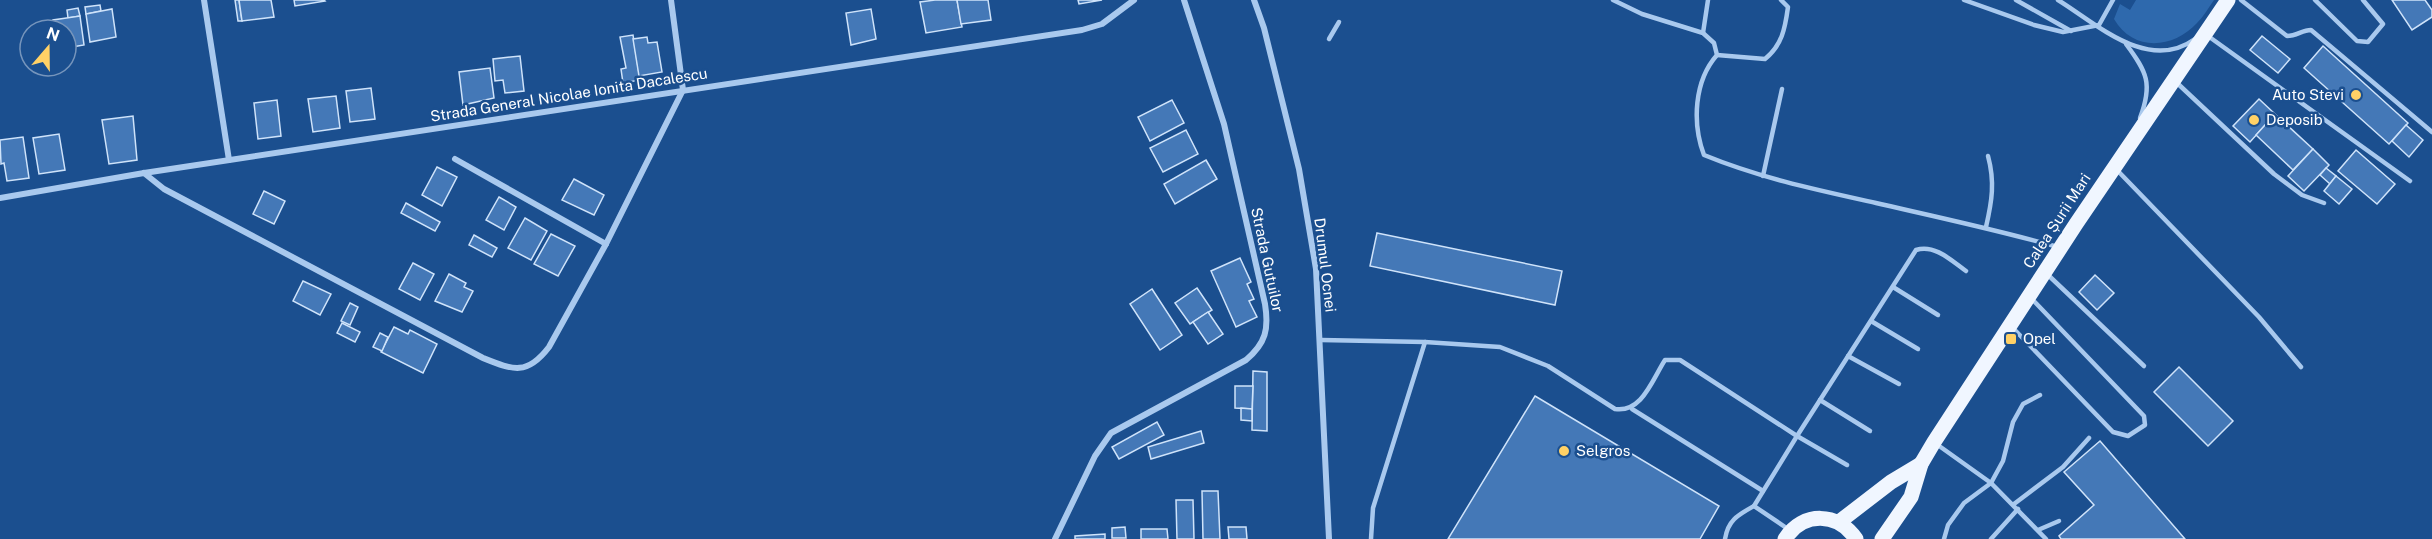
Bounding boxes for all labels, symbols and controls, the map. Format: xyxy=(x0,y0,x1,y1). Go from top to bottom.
north arrow xyxy=(18,18,78,78)
text: N xyxy=(44,23,62,45)
street label: Strada General Nicolae Ionita Dacalescu xyxy=(429,64,709,125)
place label: Auto Stevi xyxy=(2272,86,2344,103)
marker: Auto Stevi xyxy=(2349,88,2363,102)
place label: Deposib xyxy=(2266,111,2323,128)
marker: Deposib xyxy=(2247,113,2261,127)
street label: Calea Șurii Mari xyxy=(2019,170,2094,271)
street label: Strada Gutuilor xyxy=(1248,206,1287,314)
street label: Drumul Ocnei xyxy=(1311,217,1340,313)
place label: Opel xyxy=(2023,330,2056,347)
marker: Opel xyxy=(2004,332,2018,346)
place label: Selgros xyxy=(1576,442,1630,459)
marker: Selgros xyxy=(1557,444,1571,458)

